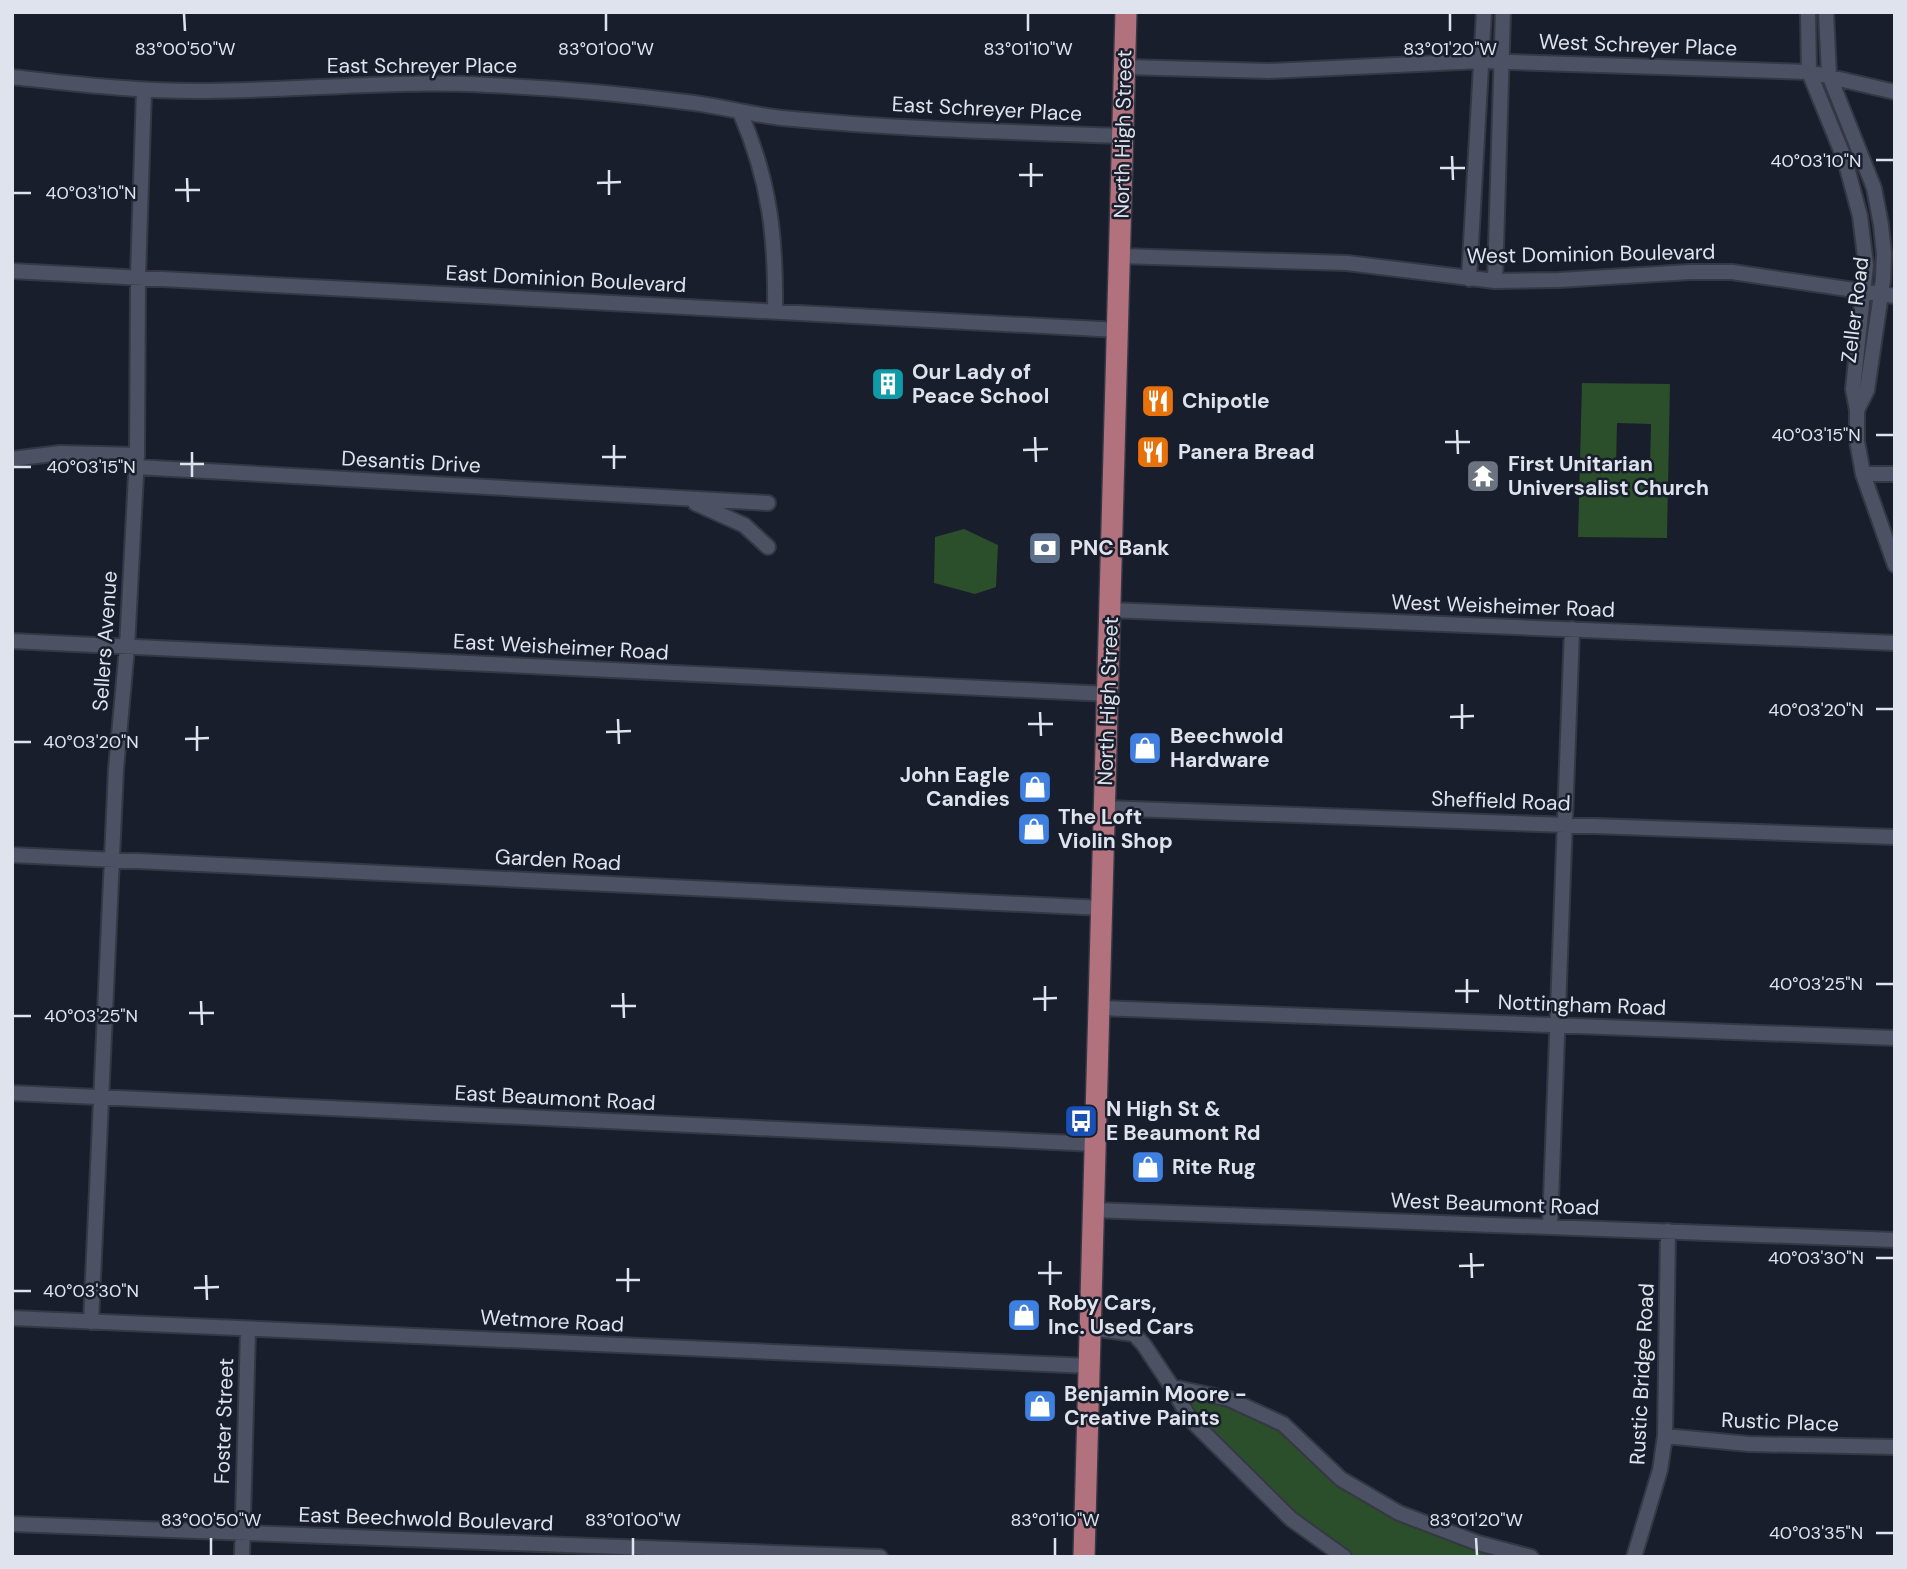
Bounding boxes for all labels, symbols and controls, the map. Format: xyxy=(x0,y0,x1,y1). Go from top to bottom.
street label: West Schreyer Place xyxy=(1538,28,1738,62)
text: 83°00'50"W xyxy=(135,37,235,61)
text: 83°01'00"W xyxy=(558,37,654,61)
text: 83°01'10"W xyxy=(983,37,1073,61)
text: 83°01'20"W xyxy=(1403,37,1497,61)
street label: North High Street xyxy=(1108,49,1138,219)
street label: East Schreyer Place xyxy=(327,52,517,80)
street label: East Schreyer Place xyxy=(891,90,1083,128)
text: 40°03'10"N xyxy=(1771,149,1861,173)
text: 40°03'10"N xyxy=(46,181,136,205)
street label: West Dominion Boulevard xyxy=(1466,238,1716,270)
street label: Zeller Road xyxy=(1835,255,1875,365)
street label: East Dominion Boulevard xyxy=(445,259,687,299)
place label: Our Lady of Peace School xyxy=(912,358,1049,410)
building icon: Our Lady of Peace School xyxy=(869,365,907,403)
restaurant icon: Chipotle xyxy=(1139,382,1177,420)
place label: Chipotle xyxy=(1182,387,1270,415)
text: 40°03'15"N xyxy=(1771,423,1861,447)
restaurant icon: Panera Bread xyxy=(1134,433,1172,471)
place label: Panera Bread xyxy=(1178,438,1314,466)
street label: Desantis Drive xyxy=(341,444,481,480)
place label: First Unitarian Universalist Church xyxy=(1508,450,1709,502)
text: 40°03'15"N xyxy=(46,455,136,479)
temple icon: First Unitarian Universalist Church xyxy=(1464,457,1502,495)
bank icon: PNC Bank xyxy=(1026,529,1064,567)
place label: PNC Bank xyxy=(1070,534,1169,562)
street label: Sellers Avenue xyxy=(86,570,124,712)
street label: West Weisheimer Road xyxy=(1391,588,1615,624)
street label: North High Street xyxy=(1091,616,1125,786)
street label: East Weisheimer Road xyxy=(452,627,670,667)
text: 40°03'20"N xyxy=(1768,698,1864,722)
place label: Beechwold Hardware xyxy=(1170,722,1283,774)
shop icon: Beechwold Hardware xyxy=(1126,729,1164,767)
text: 40°03'20"N xyxy=(43,730,139,754)
place label: John Eagle Candies xyxy=(900,761,1010,813)
shop icon: John Eagle Candies xyxy=(1016,768,1054,806)
street label: Sheffield Road xyxy=(1431,785,1571,817)
place label: The Loft Violin Shop xyxy=(1058,803,1173,855)
shop icon: The Loft Violin Shop xyxy=(1015,810,1053,848)
street label: Garden Road xyxy=(494,843,622,877)
text: 40°03'25"N xyxy=(1769,972,1863,996)
street label: Nottingham Road xyxy=(1497,988,1667,1022)
text: 40°03'25"N xyxy=(44,1004,138,1028)
street label: East Beaumont Road xyxy=(454,1079,656,1117)
place label: N High St & E Beaumont Rd xyxy=(1106,1095,1260,1147)
bus stop icon: N High St & E Beaumont Rd xyxy=(1062,1102,1100,1140)
shop icon: Rite Rug xyxy=(1129,1148,1167,1186)
place label: Rite Rug xyxy=(1172,1153,1256,1181)
street label: West Beaumont Road xyxy=(1390,1186,1600,1222)
text: 40°03'30"N xyxy=(1768,1246,1864,1270)
text: 40°03'30"N xyxy=(43,1279,139,1303)
street label: Rustic Bridge Road xyxy=(1623,1282,1661,1466)
place label: Roby Cars, Inc. Used Cars xyxy=(1048,1289,1194,1341)
shop icon: Roby Cars, Inc. Used Cars xyxy=(1005,1296,1043,1334)
street label: Wetmore Road xyxy=(479,1303,625,1339)
street label: Foster Street xyxy=(208,1358,240,1484)
place label: Benjamin Moore - Creative Paints xyxy=(1064,1380,1247,1432)
shop icon: Benjamin Moore - Creative Paints xyxy=(1021,1387,1059,1425)
street label: Rustic Place xyxy=(1721,1406,1839,1438)
street label: East Beechwold Boulevard xyxy=(298,1501,554,1537)
text: 83°00'50"W xyxy=(161,1508,261,1532)
text: 83°01'00"W xyxy=(585,1508,681,1532)
text: 83°01'10"W xyxy=(1010,1508,1100,1532)
text: 83°01'20"W xyxy=(1429,1508,1523,1532)
text: 40°03'35"N xyxy=(1769,1521,1863,1545)

